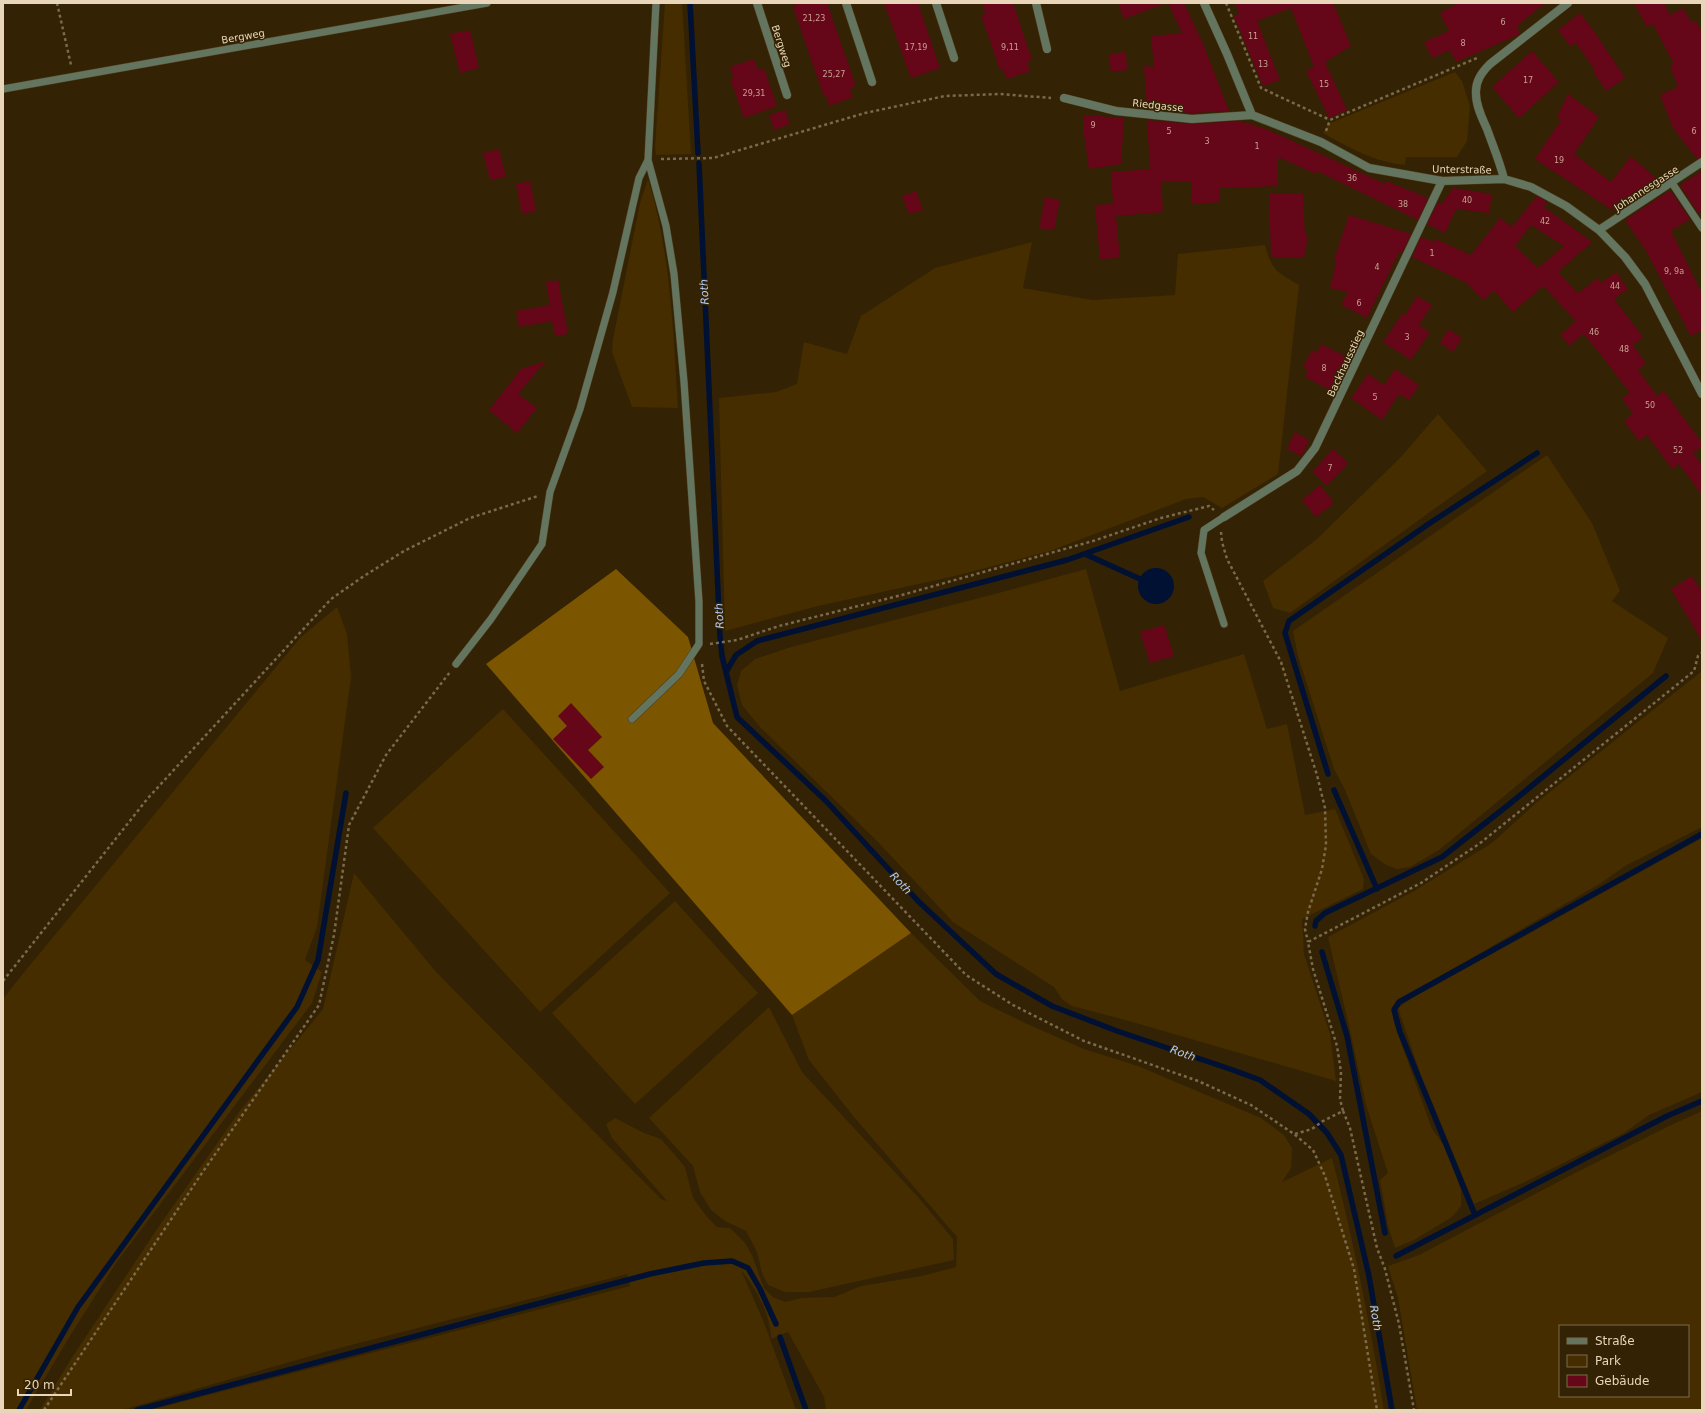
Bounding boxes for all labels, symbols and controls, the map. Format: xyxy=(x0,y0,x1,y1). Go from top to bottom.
house number: 21,23 xyxy=(803,14,825,23)
house number: 6 xyxy=(1500,18,1506,27)
street label: Bergweg xyxy=(769,24,794,69)
street label: Bergweg xyxy=(220,27,266,46)
house number: 11 xyxy=(1248,32,1258,41)
house number: 8 xyxy=(1460,39,1466,48)
house number: 17,19 xyxy=(905,43,927,52)
house number: 9,11 xyxy=(1001,43,1019,52)
house number: 13 xyxy=(1258,60,1268,69)
house number: 25,27 xyxy=(823,70,845,79)
house number: 17 xyxy=(1523,76,1533,85)
house number: 15 xyxy=(1319,80,1329,89)
house number: 29,31 xyxy=(743,89,765,98)
street label: Riedgasse xyxy=(1132,97,1184,114)
house number: 9 xyxy=(1090,121,1096,130)
house number: 5 xyxy=(1166,127,1172,136)
house number: 6 xyxy=(1691,127,1697,136)
house number: 3 xyxy=(1204,137,1210,146)
house number: 1 xyxy=(1254,142,1260,151)
house number: 19 xyxy=(1554,156,1564,165)
street label: Unterstraße xyxy=(1432,163,1492,176)
street label: Johannesgasse xyxy=(1611,163,1681,214)
house number: 36 xyxy=(1347,174,1357,183)
house number: 40 xyxy=(1462,196,1472,205)
house number: 38 xyxy=(1398,200,1408,209)
house number: 42 xyxy=(1540,217,1550,226)
house number: 1 xyxy=(1429,249,1435,258)
house number: 4 xyxy=(1374,263,1380,272)
house number: 9, 9a xyxy=(1664,267,1684,276)
water label: Roth xyxy=(697,279,712,305)
house number: 44 xyxy=(1610,282,1620,291)
house number: 6 xyxy=(1356,299,1362,308)
street label: Backhausstieg xyxy=(1325,328,1366,398)
house number: 46 xyxy=(1589,328,1599,337)
house number: 3 xyxy=(1404,333,1410,342)
house number: 48 xyxy=(1619,345,1629,354)
house number: 8 xyxy=(1321,364,1327,373)
house number: 5 xyxy=(1372,393,1378,402)
house number: 50 xyxy=(1645,401,1655,410)
house number: 52 xyxy=(1673,446,1683,455)
house number: 7 xyxy=(1327,464,1333,473)
water label: Roth xyxy=(712,603,727,629)
water label: Roth xyxy=(887,870,914,897)
water label: Roth xyxy=(1169,1043,1197,1064)
water label: Roth xyxy=(1367,1304,1384,1332)
legend xyxy=(1559,1325,1689,1397)
text: Straße xyxy=(1595,1334,1635,1348)
text: Park xyxy=(1595,1354,1621,1368)
scale bar xyxy=(18,1371,71,1397)
text: Gebäude xyxy=(1595,1374,1649,1388)
text: 20 m xyxy=(24,1378,55,1392)

